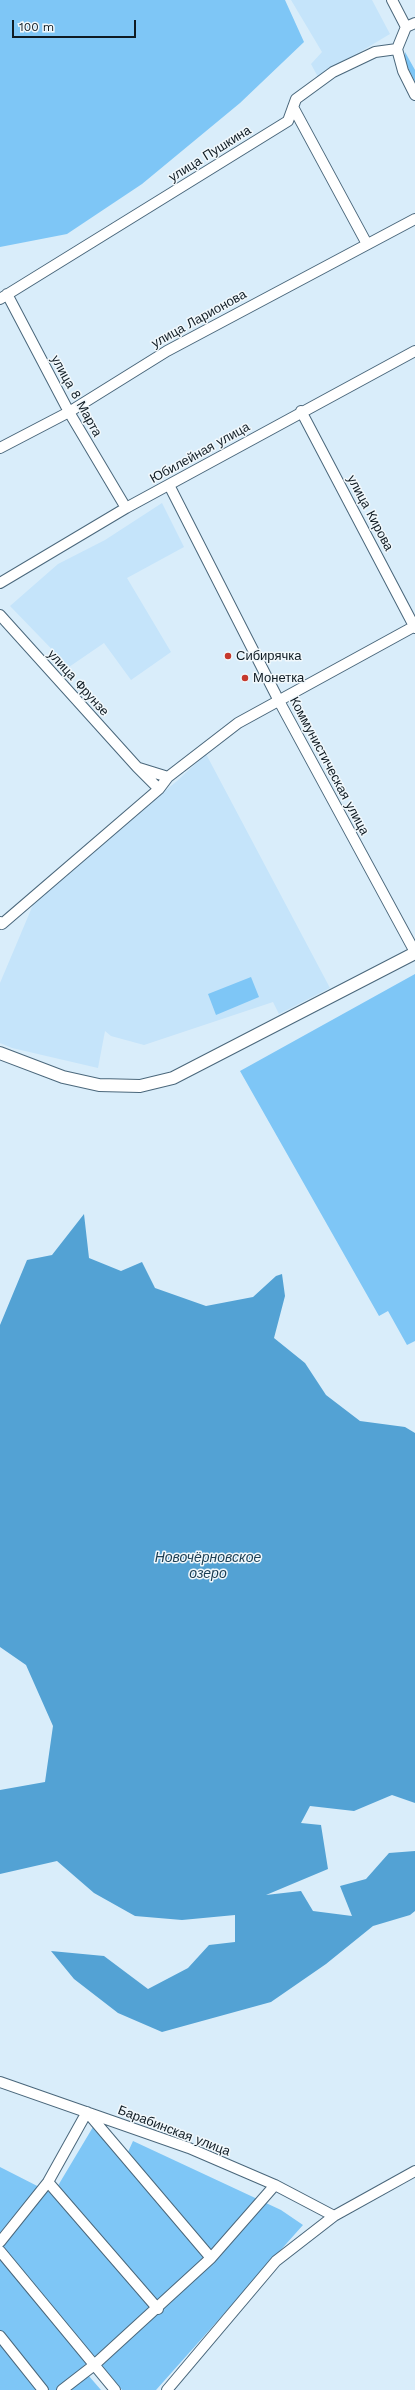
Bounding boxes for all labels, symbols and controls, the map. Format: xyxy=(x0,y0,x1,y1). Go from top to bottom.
scale bar xyxy=(14,12,138,38)
text: 100 m xyxy=(19,20,54,34)
street label: улица Пушкина xyxy=(166,123,254,185)
street label: улица Ларионова xyxy=(149,286,249,352)
street label: улица 8 Марта xyxy=(47,353,105,439)
street label: Юбилейная улица xyxy=(147,419,253,487)
street label: улица Кирова xyxy=(344,472,396,554)
street label: улица Фрунзе xyxy=(44,647,112,719)
place label: Сибирячка xyxy=(236,648,301,664)
marker: Сибирячка xyxy=(223,651,233,661)
place label: Монетка xyxy=(253,670,304,686)
marker: Монетка xyxy=(240,673,250,683)
street label: Коммунистическая улица xyxy=(286,694,372,838)
water label: Новочёрновское озеро xyxy=(155,1550,261,1582)
street label: Барабинская улица xyxy=(116,2102,232,2160)

